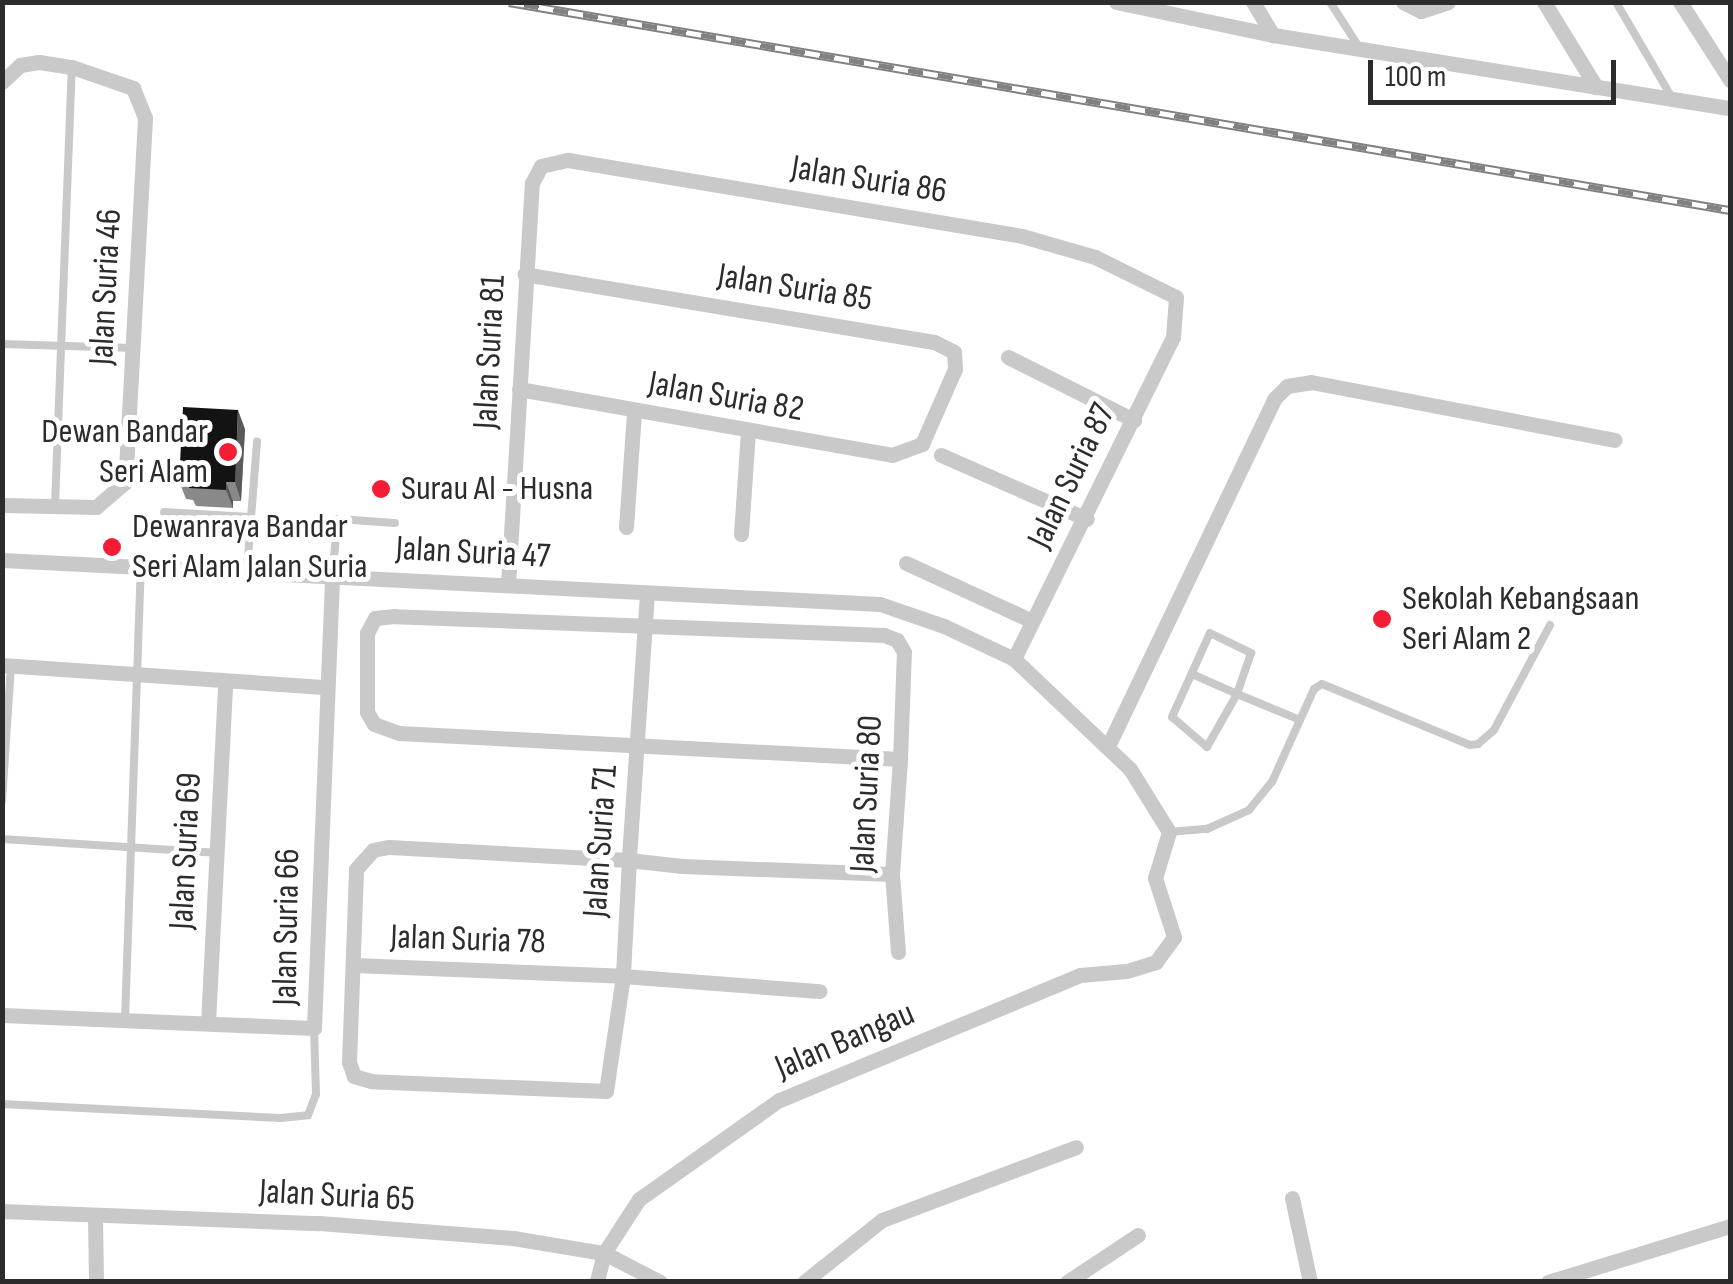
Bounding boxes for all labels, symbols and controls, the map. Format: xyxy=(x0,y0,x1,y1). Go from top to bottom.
scale bar xyxy=(1373,40,1620,102)
text: 100 m xyxy=(1385,59,1446,95)
street label: Jalan Suria 86 xyxy=(788,147,950,213)
street label: Jalan Suria 46 xyxy=(81,208,131,366)
street label: Jalan Suria 85 xyxy=(715,255,875,321)
street label: Jalan Suria 81 xyxy=(465,274,515,430)
street label: Jalan Suria 82 xyxy=(645,363,807,431)
street label: Jalan Suria 87 xyxy=(1019,397,1125,555)
place label: Dewan Bandar Seri Alam xyxy=(41,411,208,493)
marker: Dewan Bandar Seri Alam xyxy=(217,441,239,463)
place label: Surau Al - Husna xyxy=(401,468,593,510)
marker: Surau Al - Husna xyxy=(370,478,392,500)
place label: Dewanraya Bandar Seri Alam Jalan Suria xyxy=(132,506,367,588)
street label: Jalan Suria 47 xyxy=(395,528,551,578)
marker: Dewanraya Bandar Seri Alam Jalan Suria xyxy=(101,536,123,558)
place label: Sekolah Kebangsaan Seri Alam 2 xyxy=(1402,578,1639,660)
marker: Sekolah Kebangsaan Seri Alam 2 xyxy=(1371,608,1393,630)
street label: Jalan Suria 80 xyxy=(842,714,892,874)
street label: Jalan Suria 71 xyxy=(575,763,627,919)
street label: Jalan Suria 69 xyxy=(161,772,211,930)
street label: Jalan Suria 66 xyxy=(265,848,309,1006)
street label: Jalan Suria 78 xyxy=(390,916,546,964)
street label: Jalan Bangau xyxy=(769,993,921,1089)
street label: Jalan Suria 65 xyxy=(258,1171,416,1221)

